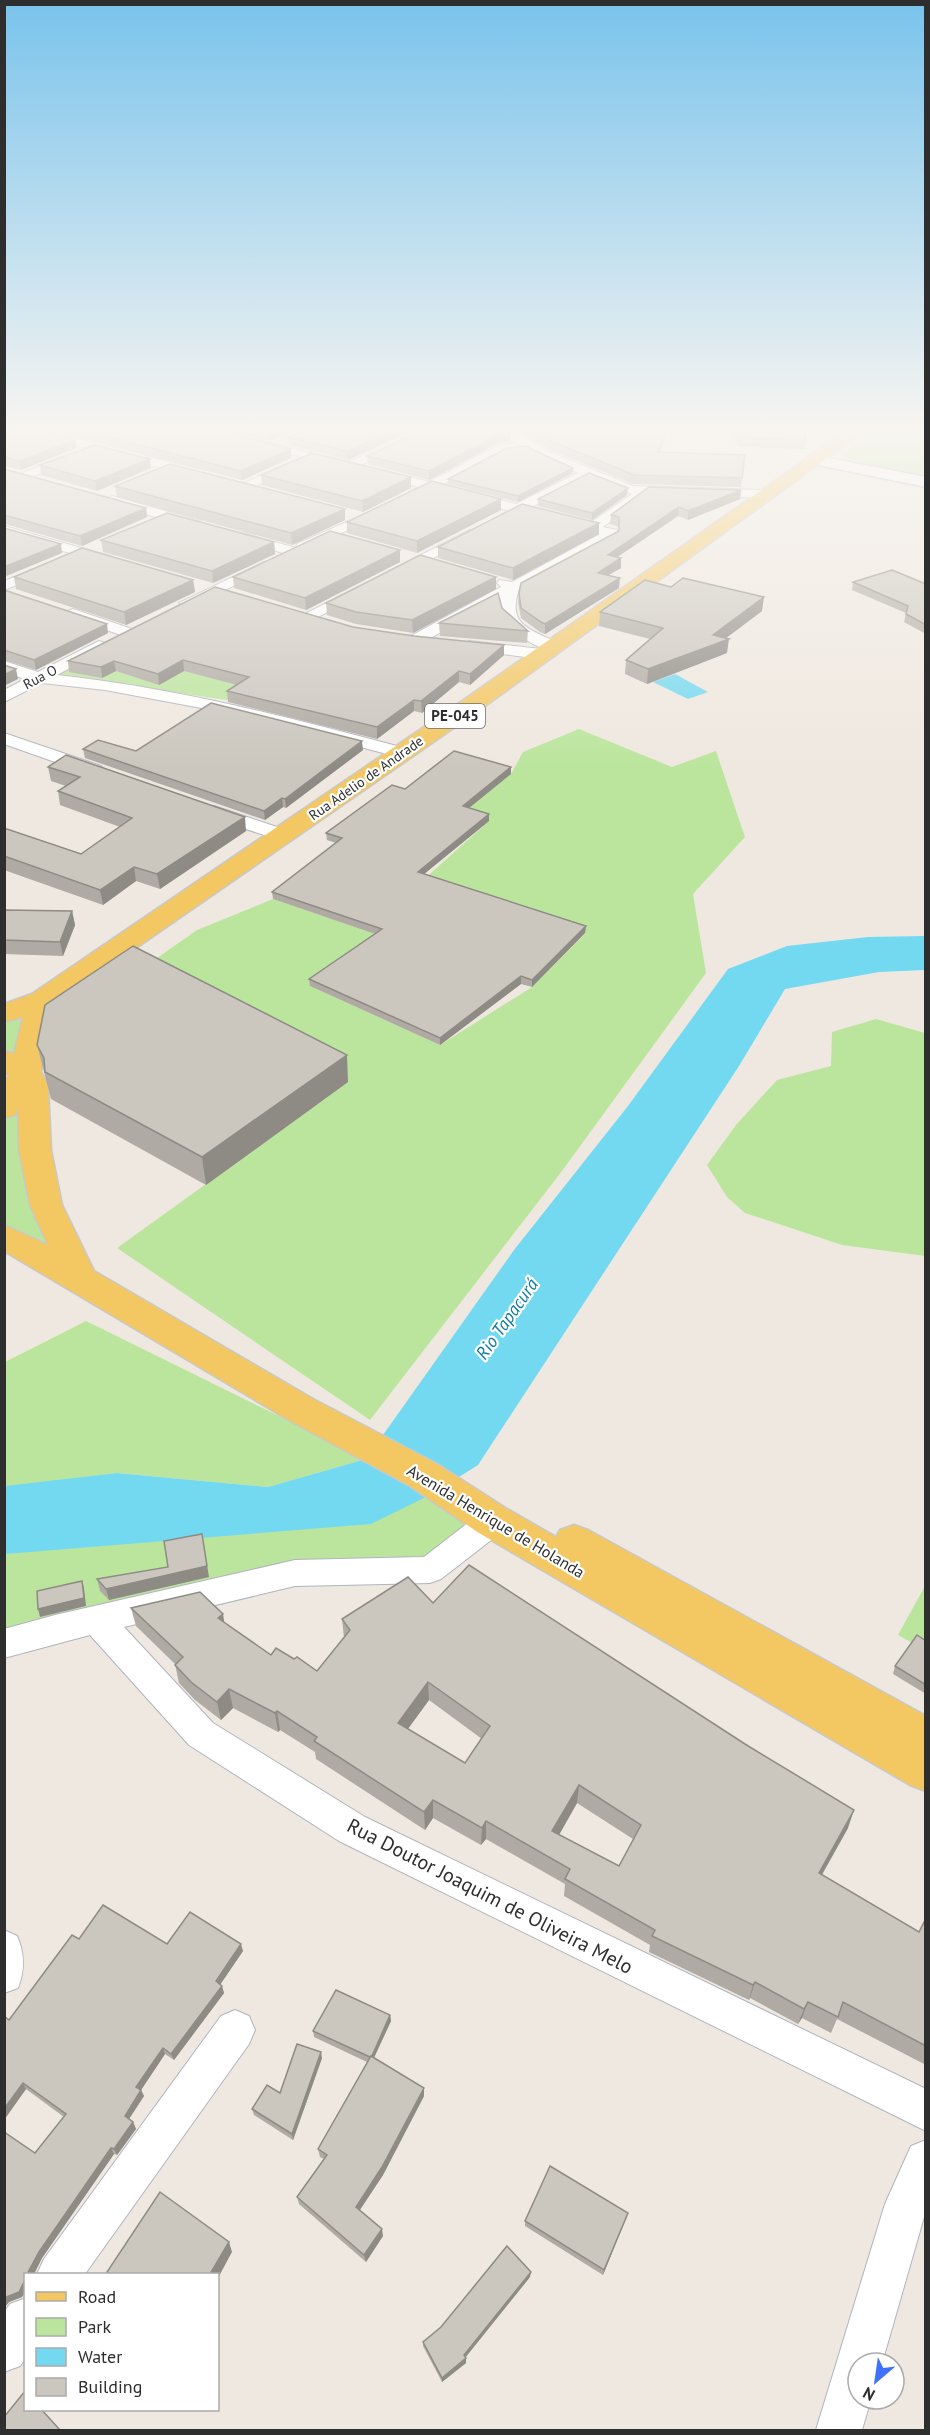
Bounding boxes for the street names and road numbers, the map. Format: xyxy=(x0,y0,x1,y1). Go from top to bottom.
street label: Rua O xyxy=(20,661,60,693)
road number: PE-045 xyxy=(425,704,485,728)
street label: Rua Adelio de Andrade xyxy=(305,732,427,824)
street label: Avenida Henrique de Holanda xyxy=(404,1460,588,1582)
street label: Rua Doutor Joaquim de Oliveira Melo xyxy=(343,1812,637,1980)

